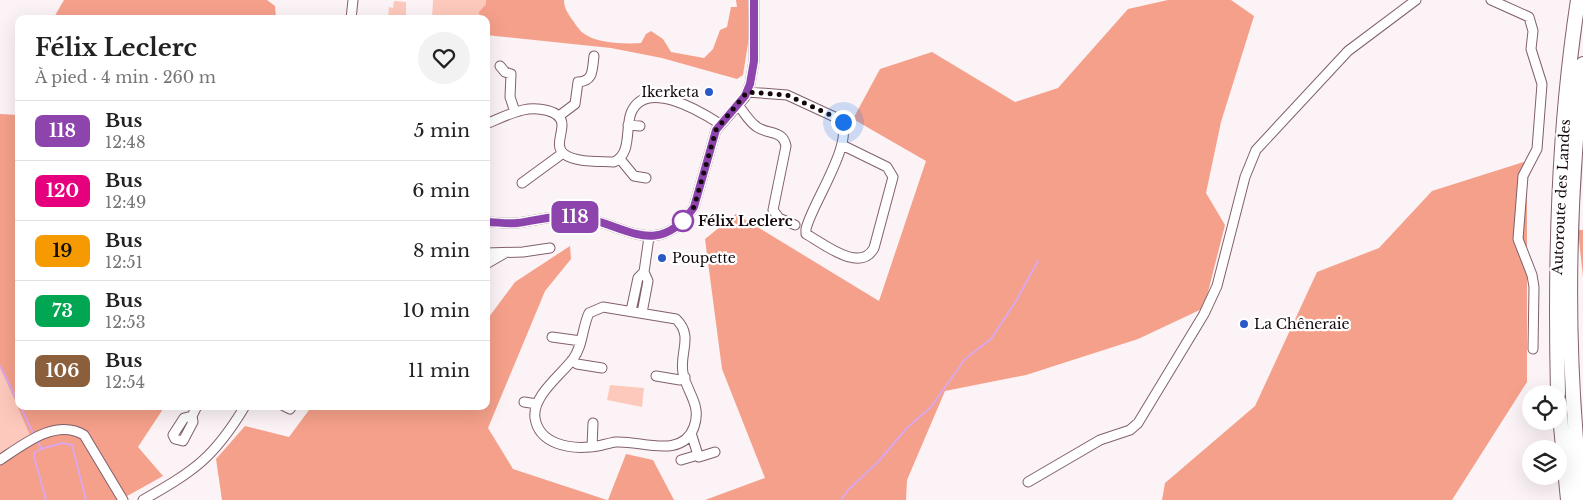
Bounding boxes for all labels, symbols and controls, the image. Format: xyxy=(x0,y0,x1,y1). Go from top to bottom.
button: heart xyxy=(418,32,470,84)
text: Félix Leclerc xyxy=(35,33,197,62)
text: À pied · 4 min · 260 m xyxy=(35,67,216,87)
place label: Ikerketa xyxy=(641,83,699,101)
marker: Ikerketa xyxy=(703,86,715,98)
text: Bus xyxy=(105,109,142,132)
your location xyxy=(831,110,856,135)
text: 5 min xyxy=(414,119,470,142)
street label: Autoroute des Landes xyxy=(1548,119,1574,276)
text: 118 xyxy=(49,120,76,142)
text: 12:48 xyxy=(105,132,146,152)
text: Bus xyxy=(105,169,142,192)
text: 6 min xyxy=(412,179,470,202)
text: 120 xyxy=(46,180,79,202)
text: 12:49 xyxy=(105,192,146,212)
line badge: 118 xyxy=(546,201,604,233)
text: 118 xyxy=(561,206,589,228)
marker: Félix Leclerc xyxy=(672,210,694,232)
place label: Félix Leclerc xyxy=(698,212,793,230)
text: Bus xyxy=(105,229,142,252)
text: 8 min xyxy=(413,239,470,262)
text: 19 xyxy=(53,240,72,262)
place label: Poupette xyxy=(672,249,736,267)
text: 12:51 xyxy=(105,252,143,272)
marker: Poupette xyxy=(656,252,668,264)
text: Bus xyxy=(105,289,142,312)
text: 10 min xyxy=(403,299,470,322)
text: 73 xyxy=(52,300,73,322)
text: 12:53 xyxy=(105,312,146,332)
place label: La Chêneraie xyxy=(1254,315,1350,333)
marker: La Chêneraie xyxy=(1238,318,1250,330)
text: Bus xyxy=(105,349,142,372)
text: 11 min xyxy=(408,359,470,382)
text: 106 xyxy=(46,360,79,382)
text: 12:54 xyxy=(105,372,145,392)
map controls xyxy=(1522,385,1567,485)
button: locate xyxy=(1522,385,1567,430)
button: layers xyxy=(1522,440,1567,485)

